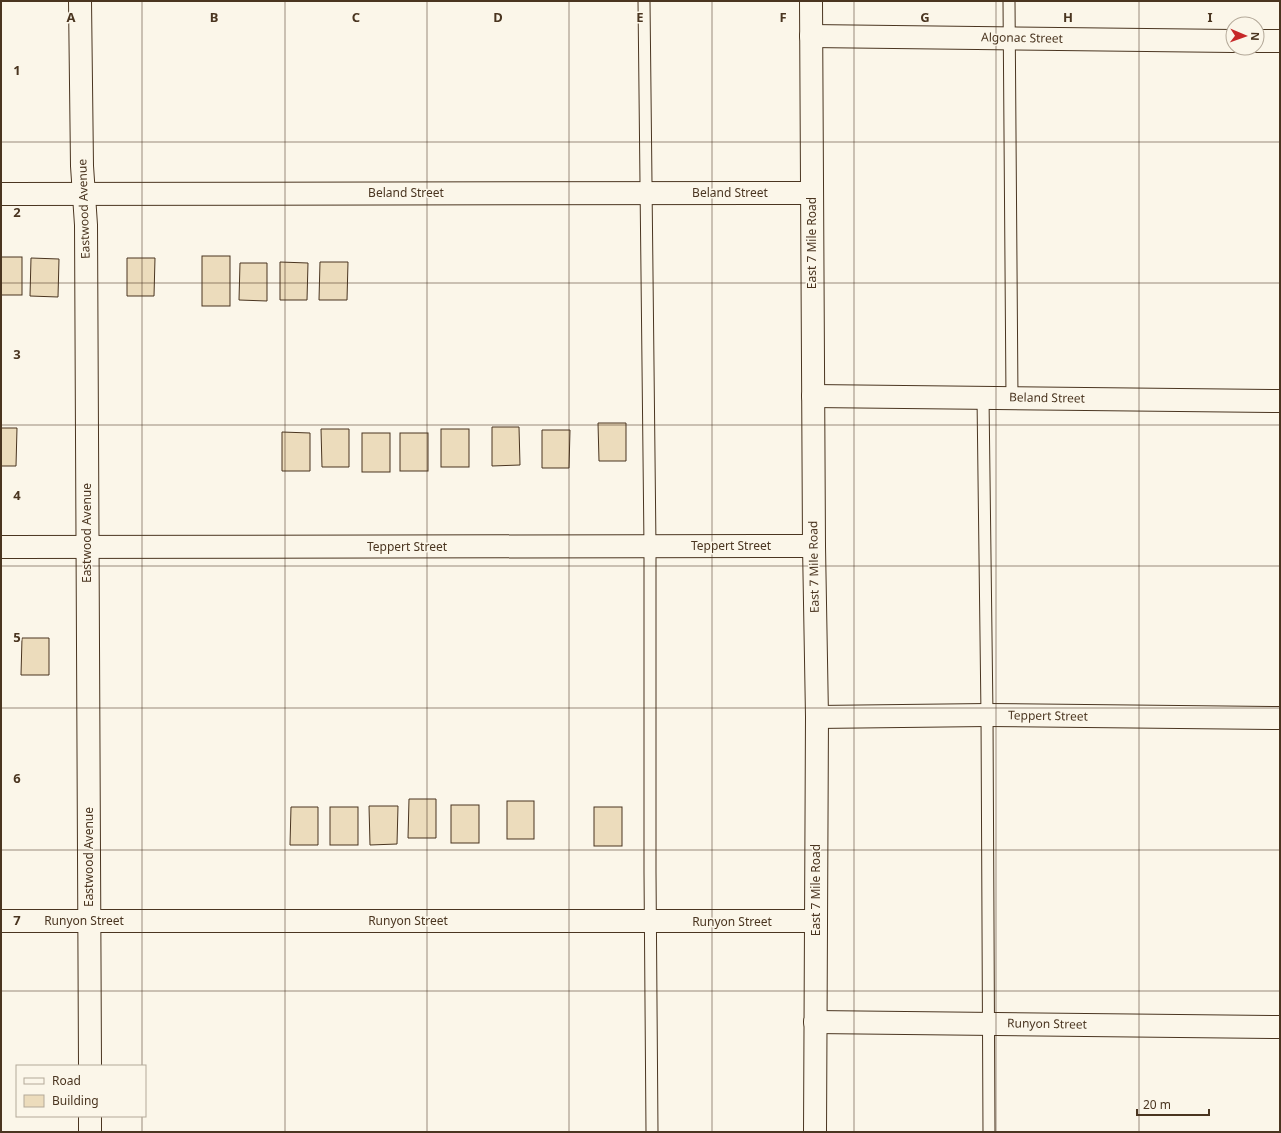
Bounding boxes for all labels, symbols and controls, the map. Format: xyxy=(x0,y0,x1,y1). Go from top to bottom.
text: A xyxy=(67,8,76,26)
text: B xyxy=(210,8,218,26)
text: C xyxy=(352,8,360,26)
text: D xyxy=(493,8,503,26)
text: E xyxy=(636,8,644,26)
text: F xyxy=(779,8,787,26)
text: G xyxy=(920,8,930,26)
text: H xyxy=(1063,8,1073,26)
text: I xyxy=(1207,8,1213,26)
north arrow xyxy=(1225,16,1265,56)
street label: Algonac Street xyxy=(981,28,1064,47)
text: N xyxy=(1248,32,1263,41)
text: 1 xyxy=(13,61,21,79)
street label: Eastwood Avenue xyxy=(73,158,94,259)
street label: Beland Street xyxy=(368,184,445,201)
street label: Beland Street xyxy=(692,184,769,201)
street label: East 7 Mile Road xyxy=(803,197,820,289)
text: 2 xyxy=(13,203,21,221)
text: 3 xyxy=(13,345,21,363)
street label: Beland Street xyxy=(1009,388,1086,407)
street label: Eastwood Avenue xyxy=(78,483,95,583)
text: 4 xyxy=(13,486,21,504)
street label: East 7 Mile Road xyxy=(804,521,823,613)
street label: Teppert Street xyxy=(691,537,772,554)
street label: Teppert Street xyxy=(367,538,448,555)
text: 5 xyxy=(13,628,21,646)
street label: Teppert Street xyxy=(1008,706,1089,725)
text: 6 xyxy=(13,769,21,787)
street label: Eastwood Avenue xyxy=(80,807,97,907)
street label: East 7 Mile Road xyxy=(807,844,824,936)
text: 7 xyxy=(13,911,21,929)
street label: Runyon Street xyxy=(44,912,125,929)
street label: Runyon Street xyxy=(368,912,449,929)
street label: Runyon Street xyxy=(692,913,773,930)
street label: Runyon Street xyxy=(1007,1014,1088,1033)
legend xyxy=(16,1065,146,1117)
text: Road xyxy=(52,1072,81,1089)
scale bar xyxy=(1137,1091,1209,1117)
text: Building xyxy=(52,1092,99,1109)
text: 20 m xyxy=(1143,1096,1171,1113)

